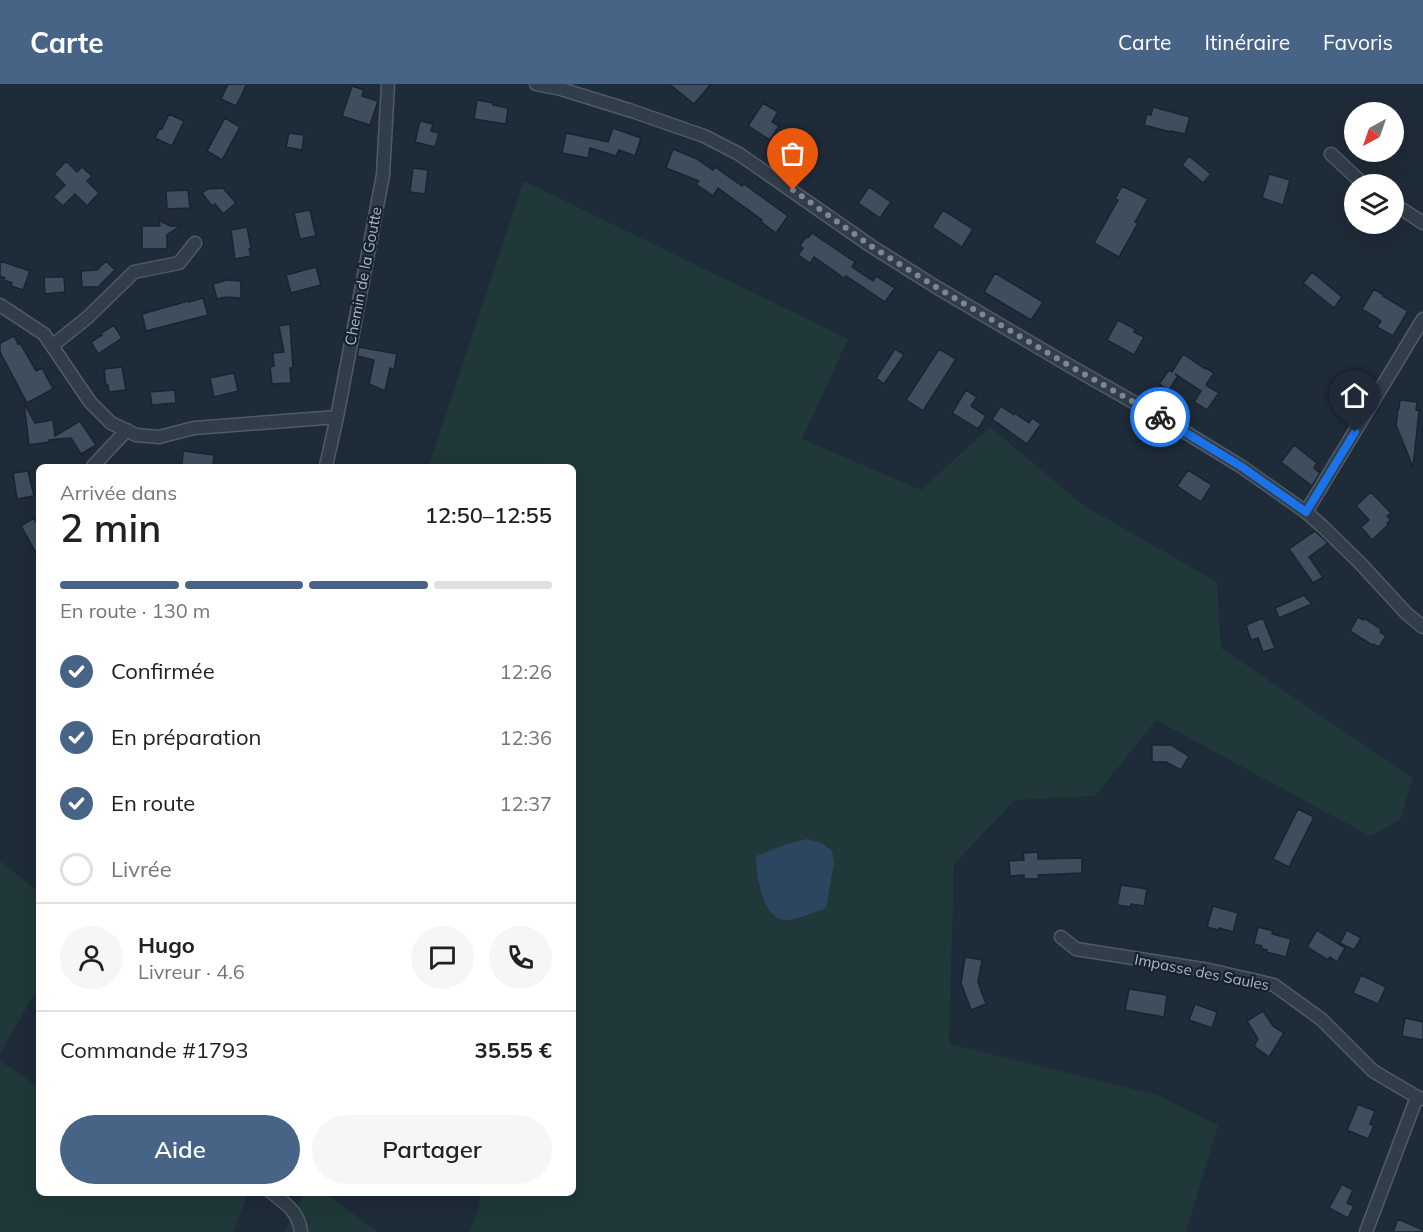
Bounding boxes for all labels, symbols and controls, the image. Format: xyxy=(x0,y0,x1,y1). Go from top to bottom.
text: Carte xyxy=(30,25,104,60)
text: Carte xyxy=(1118,29,1172,55)
text: Itinéraire xyxy=(1205,29,1290,55)
text: Favoris xyxy=(1323,29,1393,55)
north arrow xyxy=(1344,102,1404,162)
map controls xyxy=(1344,102,1404,234)
pin xyxy=(767,128,818,190)
icon: bag xyxy=(776,137,809,170)
button: layers xyxy=(1344,174,1404,234)
street label: Chemin de la Goutte xyxy=(340,205,386,347)
pin xyxy=(1329,370,1380,432)
icon: home xyxy=(1338,379,1371,412)
courier xyxy=(1130,387,1190,447)
icon: bike xyxy=(1144,401,1177,434)
text: Arrivée dans xyxy=(60,480,177,505)
text: 12:50–12:55 xyxy=(425,501,552,529)
text: 2 min xyxy=(60,503,161,552)
text: En route · 130 m xyxy=(60,598,210,623)
icon: check xyxy=(60,655,93,688)
text: Confirmée xyxy=(111,657,215,685)
text: 12:26 xyxy=(499,659,552,684)
icon: check xyxy=(60,721,93,754)
text: En préparation xyxy=(111,723,261,751)
text: 12:36 xyxy=(499,725,552,750)
icon: check xyxy=(60,787,93,820)
text: En route xyxy=(111,789,195,817)
text: 12:37 xyxy=(499,791,552,816)
text: Livrée xyxy=(111,855,172,883)
button: person xyxy=(60,926,123,989)
button: chat xyxy=(411,926,474,989)
button: phone xyxy=(489,926,552,989)
text: Hugo xyxy=(138,931,195,959)
street label: Impasse des Saules xyxy=(1133,950,1271,994)
text: Livreur · 4.6 xyxy=(138,959,245,984)
text: Commande #1793 xyxy=(60,1036,248,1064)
text: 35.55 € xyxy=(475,1036,552,1064)
button: Aide xyxy=(60,1115,300,1184)
button: Partager xyxy=(312,1115,552,1184)

